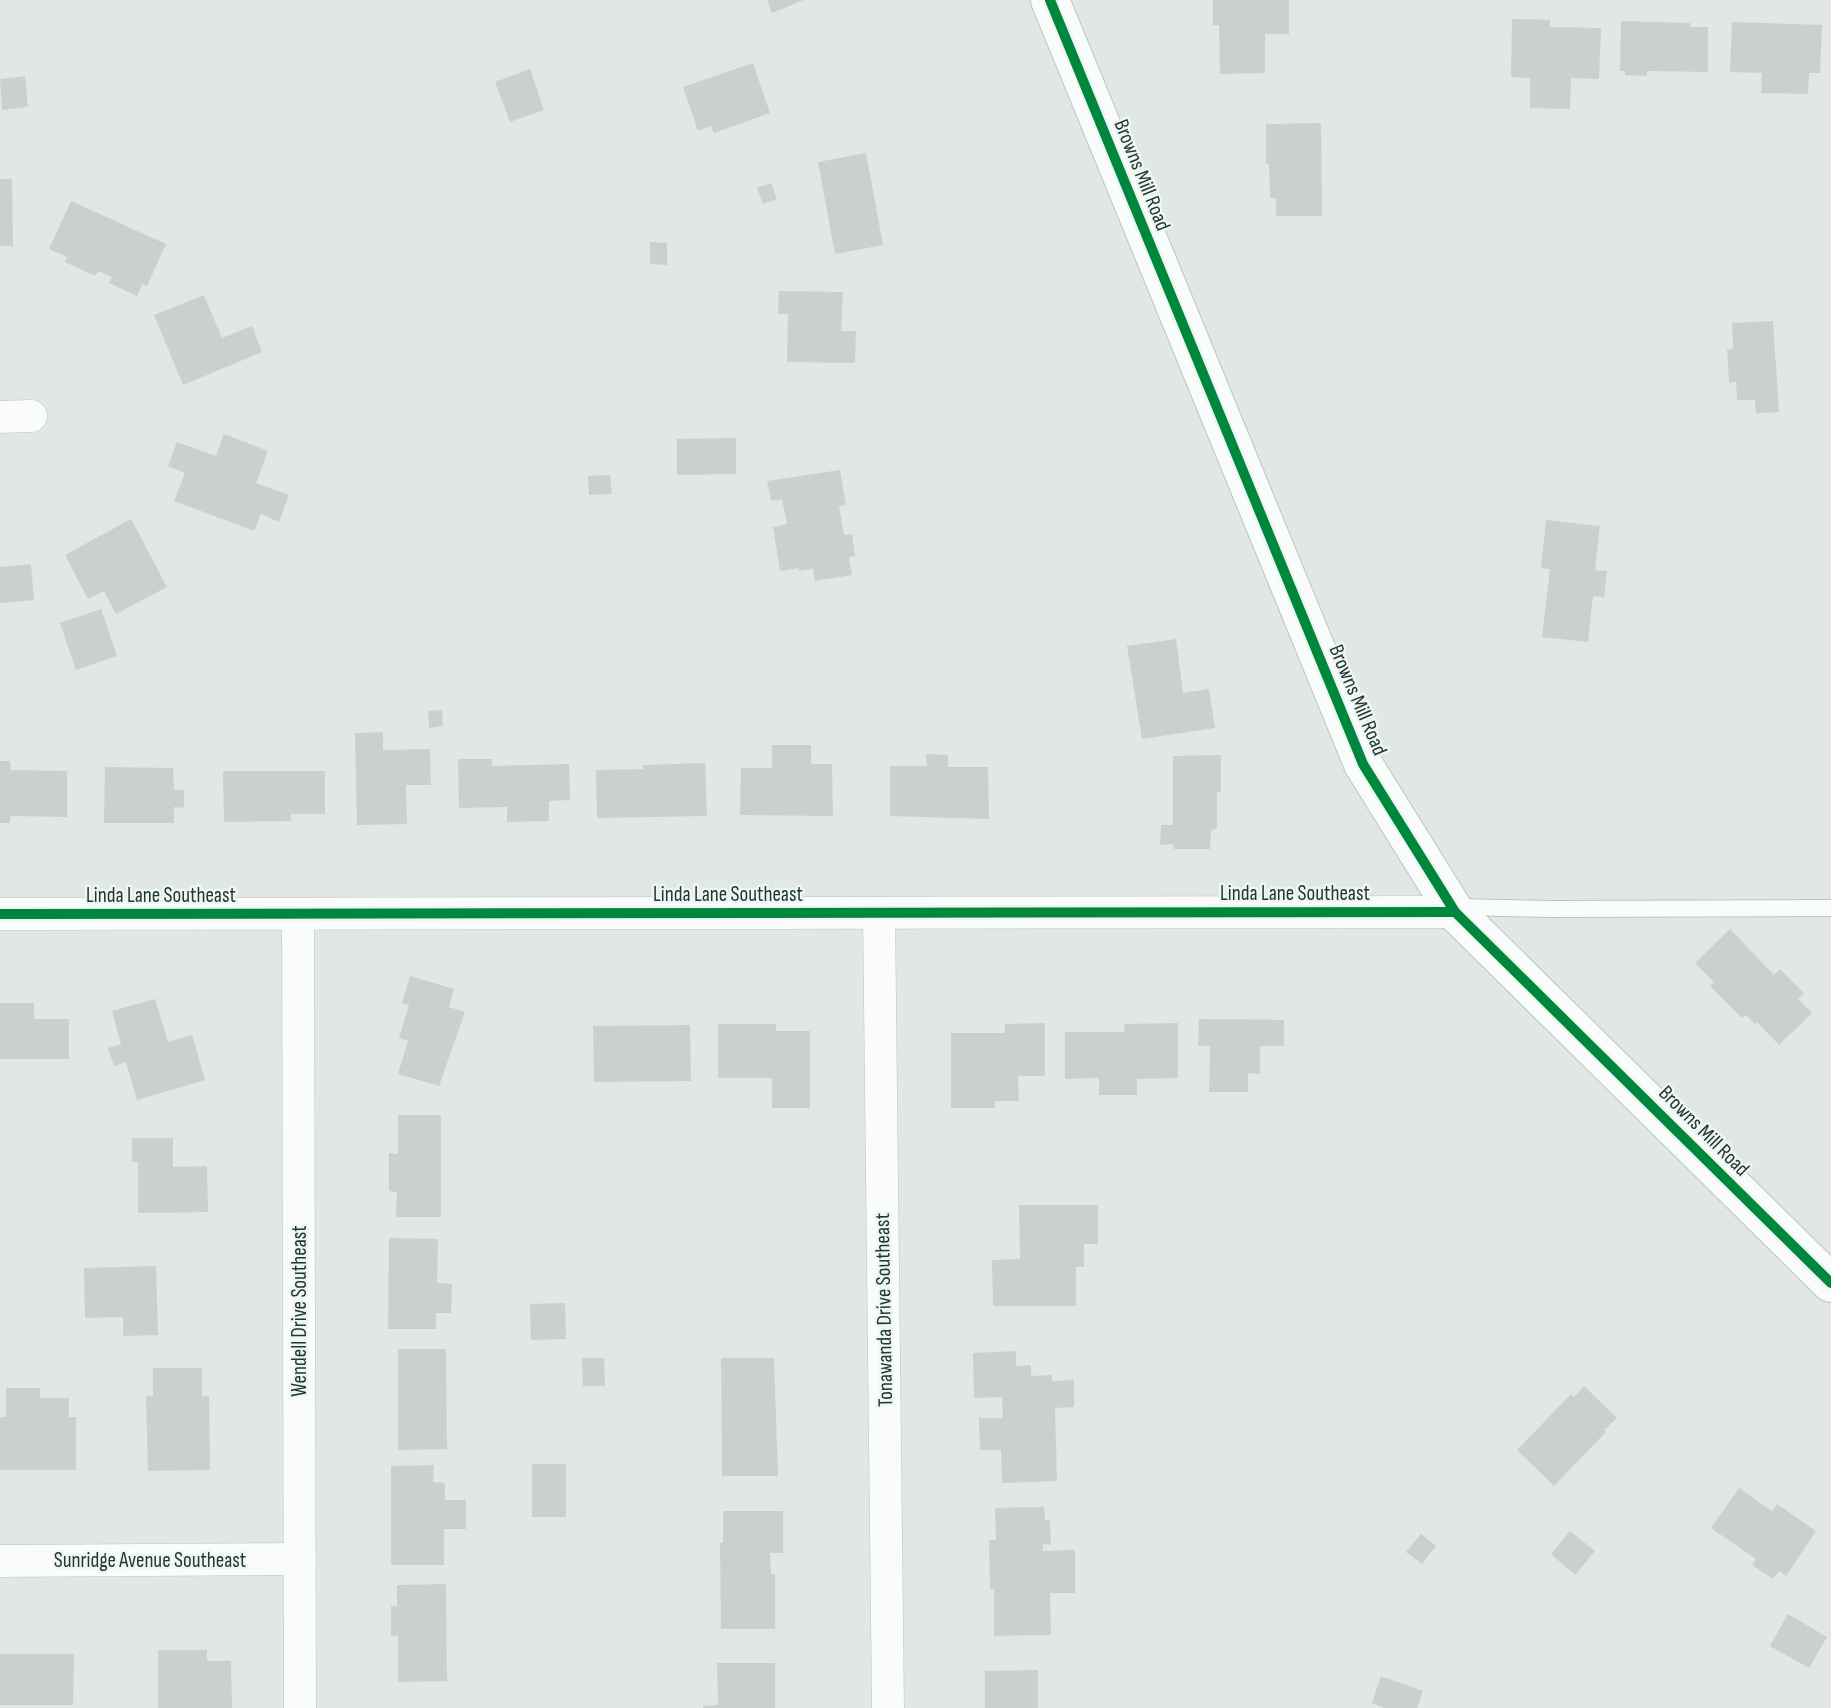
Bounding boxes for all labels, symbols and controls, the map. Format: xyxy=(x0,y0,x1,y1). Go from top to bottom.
street label: Browns Mill Road xyxy=(1108,116,1176,234)
street label: Browns Mill Road xyxy=(1323,641,1393,759)
street label: Linda Lane Southeast xyxy=(1220,881,1370,906)
street label: Linda Lane Southeast xyxy=(653,882,803,907)
street label: Linda Lane Southeast xyxy=(86,883,236,908)
street label: Browns Mill Road xyxy=(1653,1080,1755,1182)
street label: Tonawanda Drive Southeast xyxy=(870,1213,898,1407)
street label: Wendell Drive Southeast xyxy=(287,1225,312,1397)
street label: Sunridge Avenue Southeast xyxy=(54,1548,246,1573)

